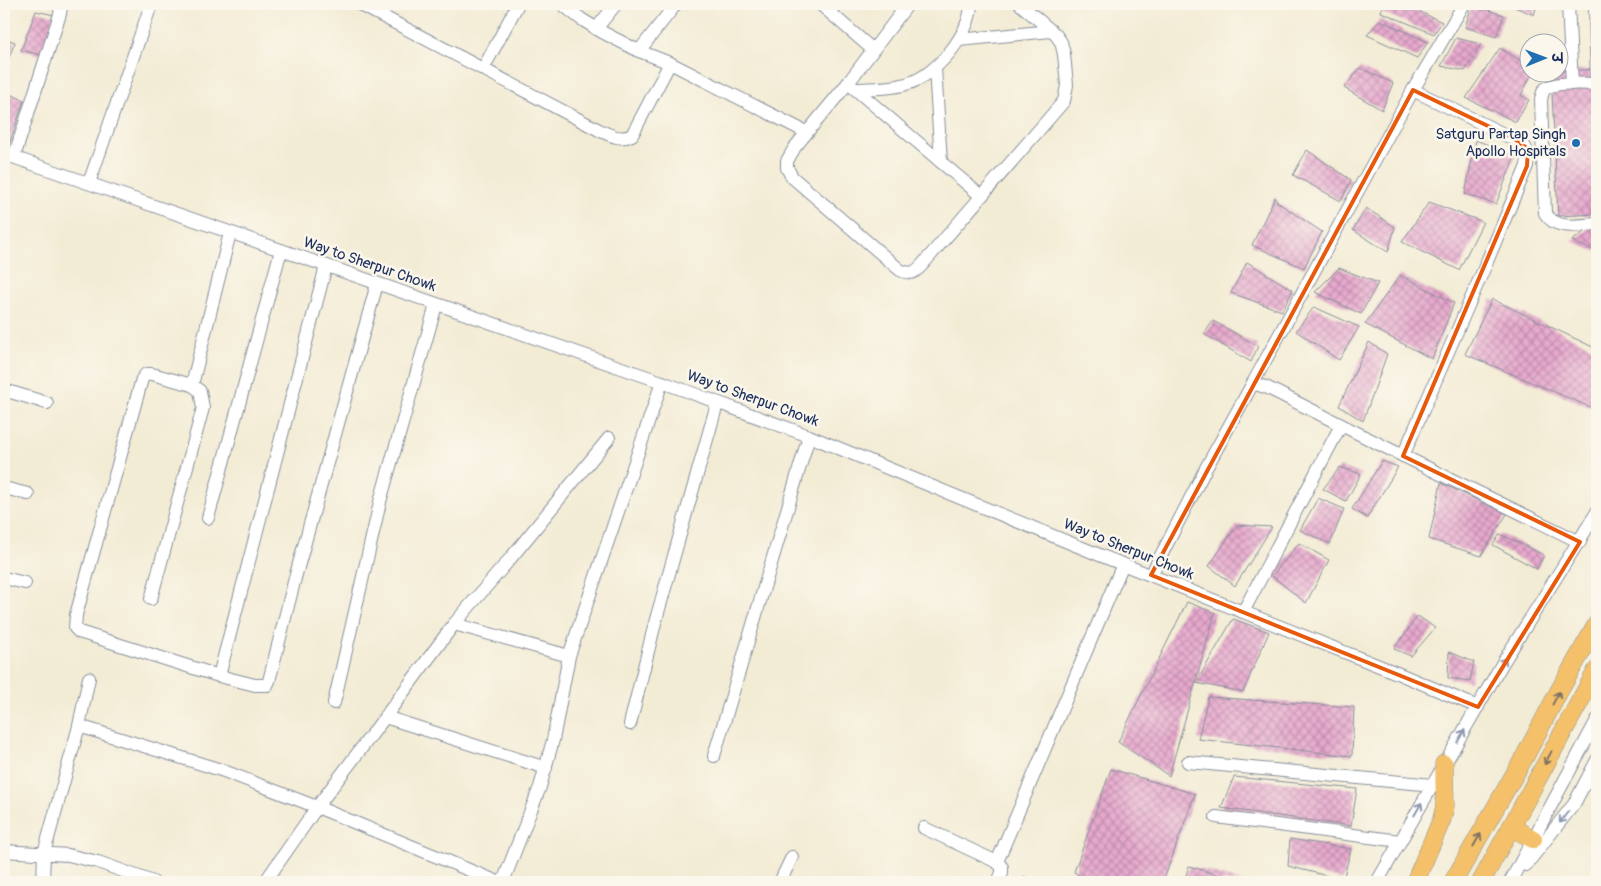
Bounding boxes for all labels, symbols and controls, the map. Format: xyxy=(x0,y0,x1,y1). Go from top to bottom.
north arrow xyxy=(1518,32,1568,82)
text: उ xyxy=(1548,51,1565,64)
place label: Satguru Partap Singh Apollo Hospitals xyxy=(1436,125,1566,161)
marker: Satguru Partap Singh Apollo Hospitals xyxy=(1570,137,1582,149)
street label: Way to Sherpur Chowk xyxy=(301,233,439,296)
street label: Way to Sherpur Chowk xyxy=(684,366,822,431)
street label: Way to Sherpur Chowk xyxy=(1061,515,1198,585)
one-way arrow xyxy=(1497,658,1507,672)
one-way arrow xyxy=(1551,691,1561,705)
one-way arrow xyxy=(1457,729,1467,743)
one-way arrow xyxy=(1543,751,1553,766)
one-way arrow xyxy=(1414,803,1424,817)
one-way arrow xyxy=(1559,810,1569,824)
one-way arrow xyxy=(1473,833,1482,848)

